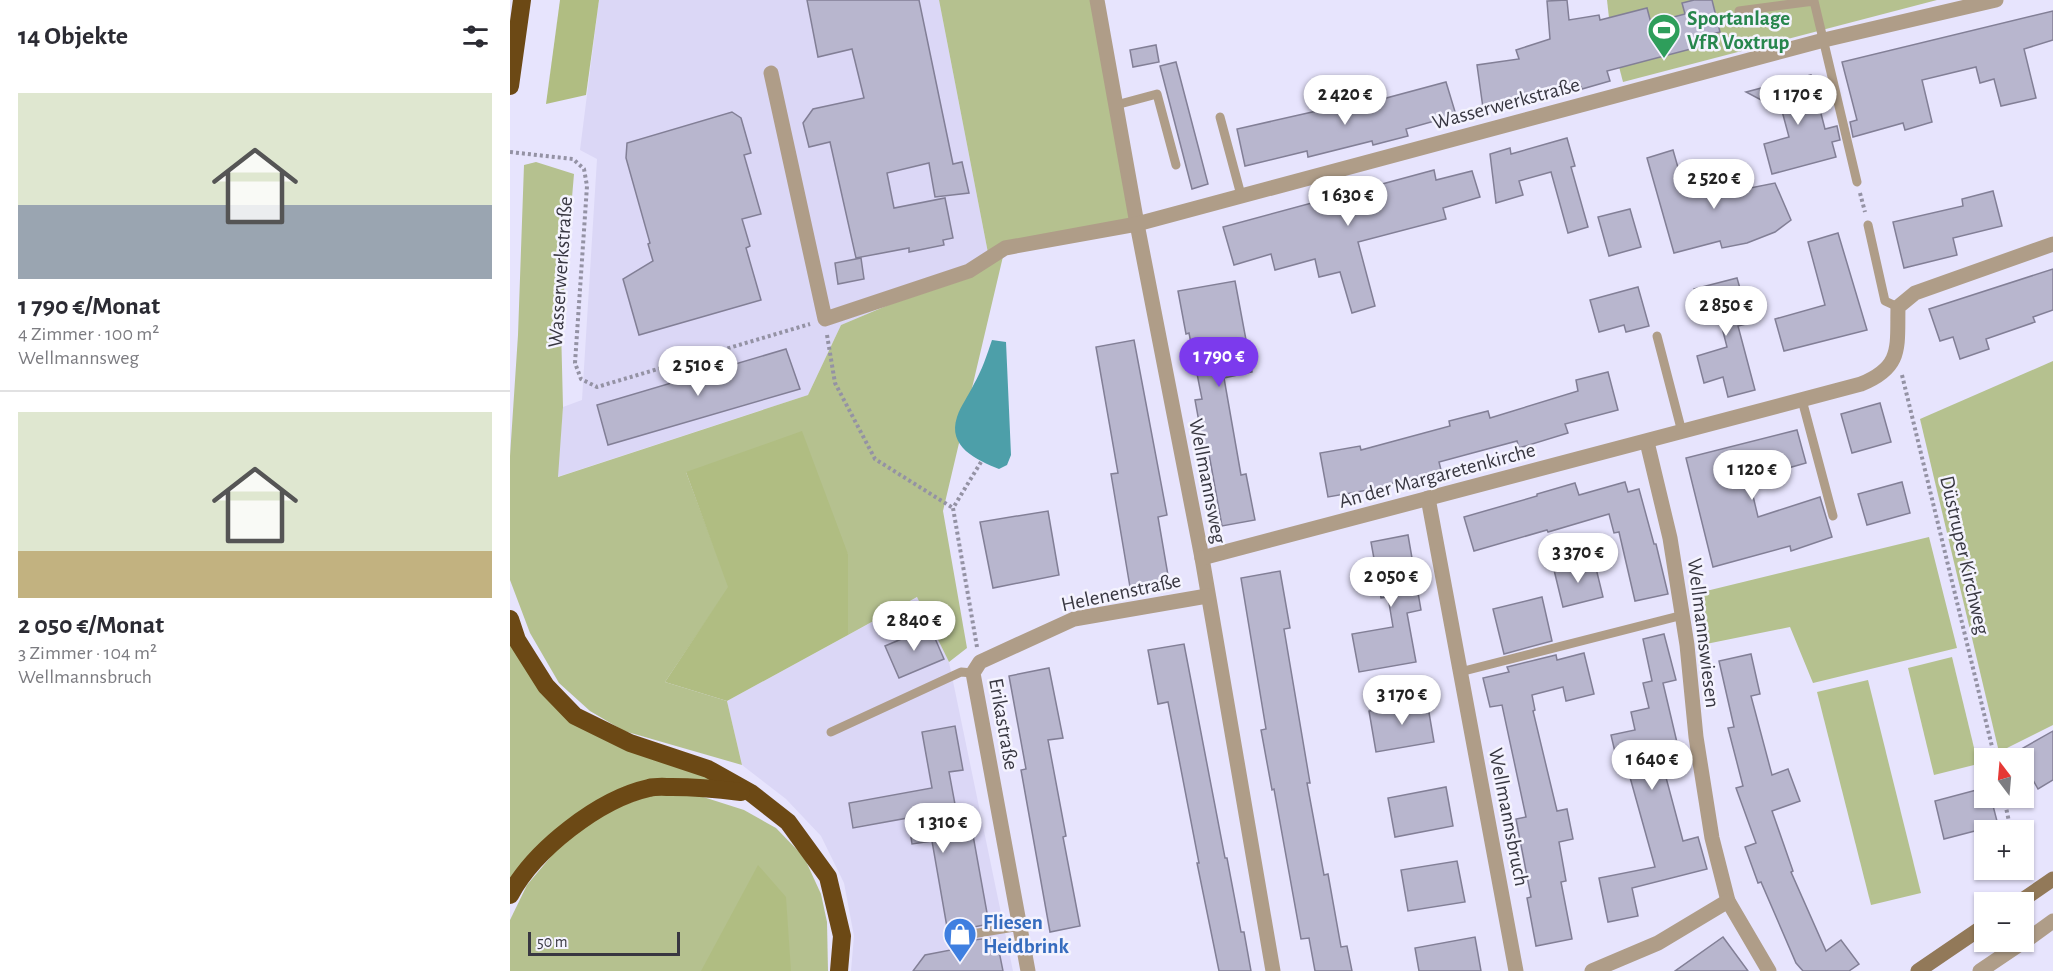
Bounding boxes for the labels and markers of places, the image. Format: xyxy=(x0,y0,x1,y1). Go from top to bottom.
place label: Sportanlage VfR Voxtrup xyxy=(1687,8,1790,53)
sports icon: Sportanlage VfR Voxtrup xyxy=(1646,12,1682,59)
pin: 2 420 € xyxy=(1290,75,1400,126)
pin: 1 170 € xyxy=(1743,75,1853,126)
pin: 2 520 € xyxy=(1659,159,1769,210)
pin: 1 630 € xyxy=(1293,176,1403,227)
pin: 2 850 € xyxy=(1671,286,1781,337)
pin: 1 790 € xyxy=(1164,337,1274,388)
pin: 2 510 € xyxy=(643,346,753,397)
pin: 1 120 € xyxy=(1697,450,1807,501)
pin: 3 370 € xyxy=(1523,533,1633,584)
pin: 2 050 € xyxy=(1336,557,1446,608)
pin: 2 840 € xyxy=(859,601,969,652)
pin: 3 170 € xyxy=(1347,675,1457,726)
pin: 1 640 € xyxy=(1597,740,1707,791)
pin: 1 310 € xyxy=(888,803,998,854)
place label: Fliesen Heidbrink xyxy=(983,912,1069,957)
shop icon: Fliesen Heidbrink xyxy=(942,916,978,963)

